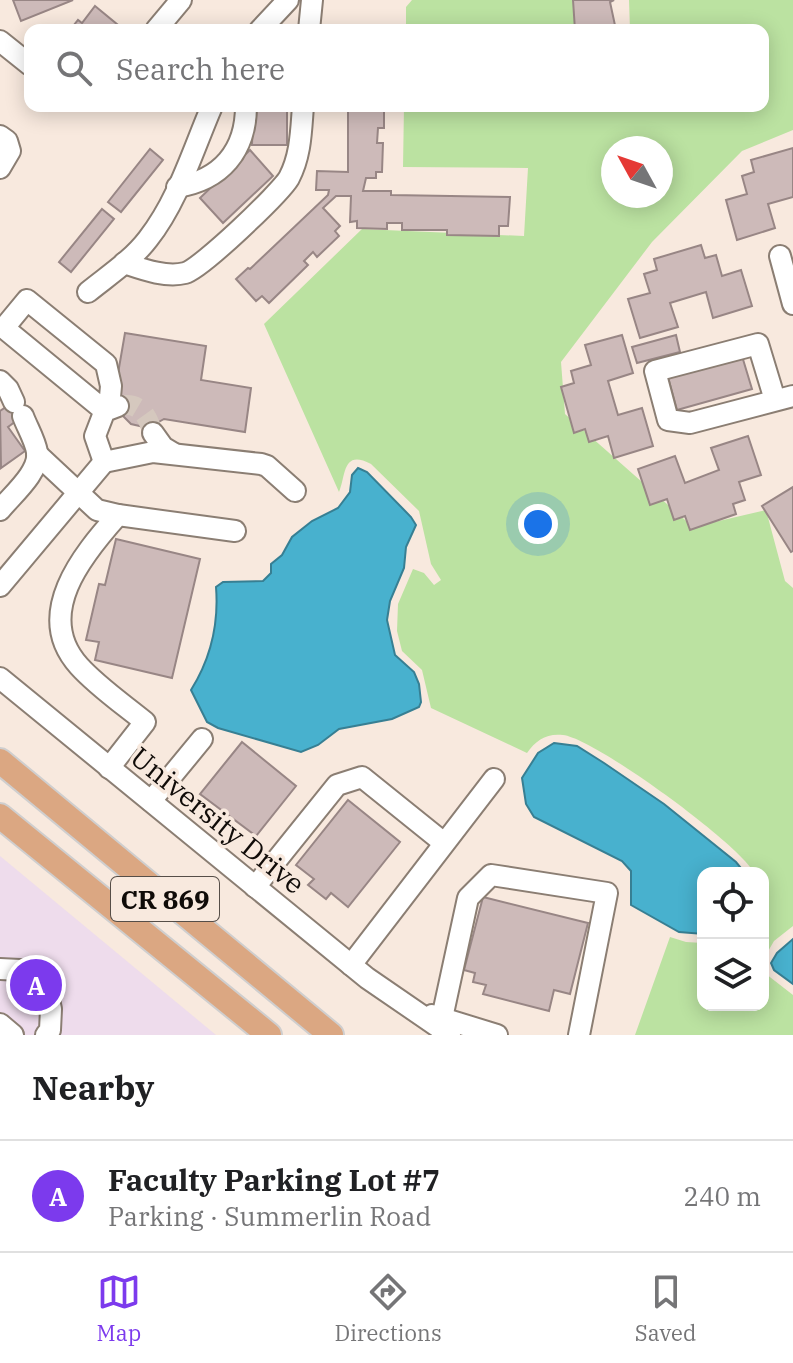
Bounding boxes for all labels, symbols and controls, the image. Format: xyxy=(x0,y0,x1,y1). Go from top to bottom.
search box xyxy=(24,24,769,112)
icon: search xyxy=(52,46,96,90)
text: Search here xyxy=(116,49,285,88)
north arrow xyxy=(601,136,673,208)
your location xyxy=(518,504,558,544)
street label: University Drive xyxy=(123,738,313,902)
map controls xyxy=(697,867,769,1011)
button: locate xyxy=(697,867,769,939)
road number: CR 869 xyxy=(111,877,219,921)
button: layers xyxy=(697,939,769,1011)
pin: A xyxy=(10,955,62,1015)
text: Nearby xyxy=(32,1065,154,1109)
text: Faculty Parking Lot #7 xyxy=(108,1160,440,1199)
text: A xyxy=(49,1179,67,1213)
text: 240 m xyxy=(683,1179,761,1213)
text: Parking · Summerlin Road xyxy=(108,1199,431,1233)
tab: Map xyxy=(97,1270,141,1347)
tab: Directions xyxy=(334,1270,442,1347)
tab: Saved xyxy=(635,1270,696,1347)

